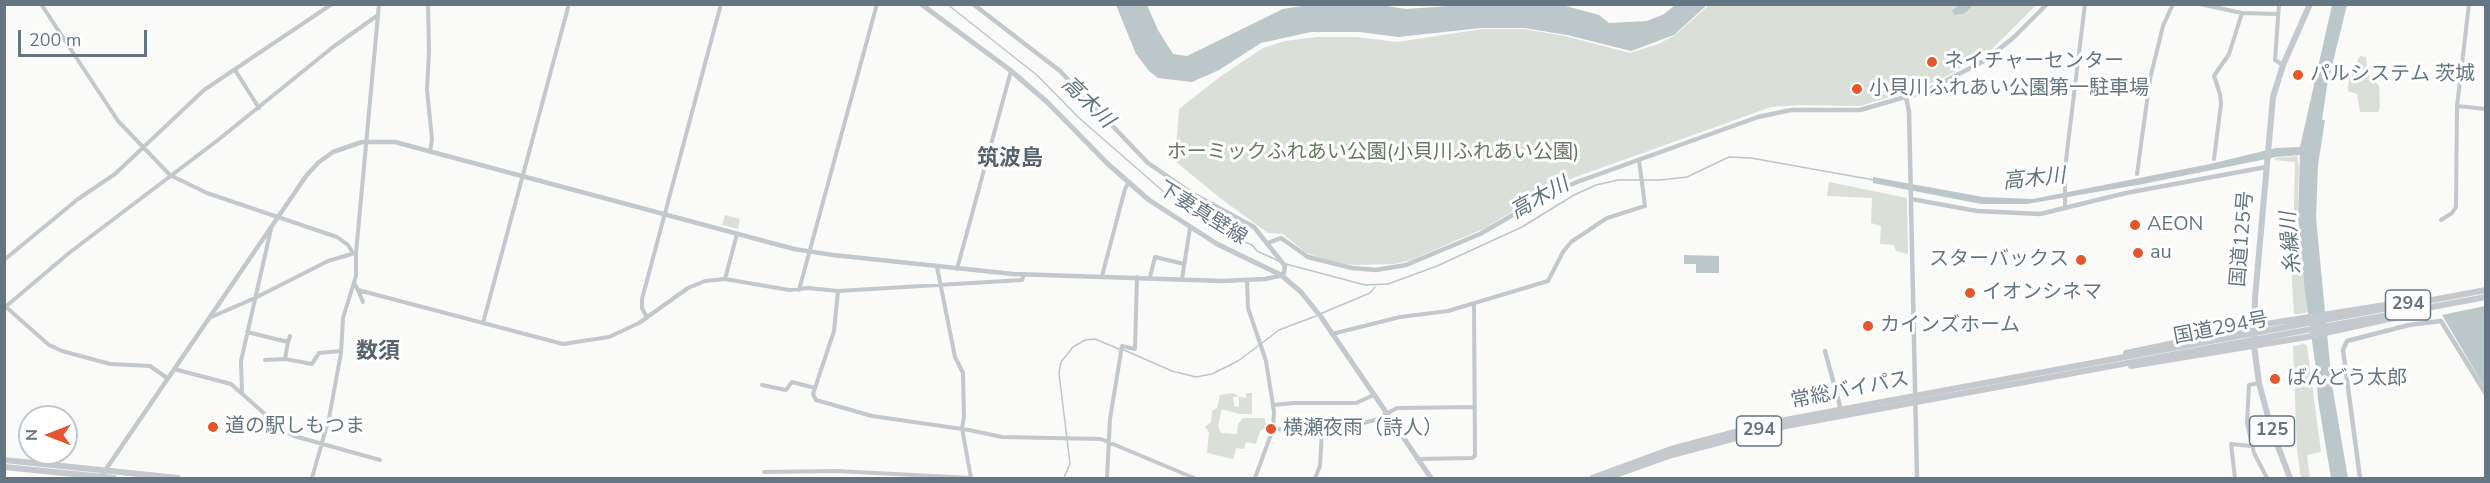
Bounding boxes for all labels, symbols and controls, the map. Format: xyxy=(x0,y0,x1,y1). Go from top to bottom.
scale bar xyxy=(21,18,150,56)
text: 200 m xyxy=(29,28,81,52)
place label: ネイチャーセンター xyxy=(1944,50,2124,74)
marker: ネイチャーセンター xyxy=(1925,55,1939,69)
place label: パルシステム 茨城 xyxy=(2310,63,2475,87)
marker: パルシステム 茨城 xyxy=(2291,68,2305,82)
water label: 高木川 xyxy=(1056,72,1118,134)
place label: 小貝川ふれあい公園第一駐車場 xyxy=(1869,77,2149,101)
marker: 小貝川ふれあい公園第一駐車場 xyxy=(1850,82,1864,96)
park label: ホーミックふれあい公園(小貝川ふれあい公園) xyxy=(1167,141,1579,165)
district label: 筑波島 xyxy=(977,147,1043,173)
water label: 高木川 xyxy=(2001,164,2067,196)
water label: 高木川 xyxy=(1506,173,1574,225)
street label: 下妻真壁線 xyxy=(1153,177,1251,251)
street label: 国道125号 xyxy=(2227,190,2259,288)
water label: 糸繰川 xyxy=(2277,211,2307,275)
place label: AEON xyxy=(2147,213,2203,237)
marker: AEON xyxy=(2128,218,2142,232)
place label: au xyxy=(2150,241,2172,265)
marker: au xyxy=(2131,246,2145,260)
place label: スターバックス xyxy=(1929,248,2069,272)
marker: スターバックス xyxy=(2074,253,2088,267)
place label: イオンシネマ xyxy=(1982,281,2102,305)
marker: イオンシネマ xyxy=(1963,286,1977,300)
road number: 294 xyxy=(2386,290,2430,320)
street label: 国道294号 xyxy=(2172,308,2270,350)
place label: カインズホーム xyxy=(1880,314,2020,338)
marker: カインズホーム xyxy=(1861,319,1875,333)
district label: 数須 xyxy=(356,340,400,366)
place label: ばんどう太郎 xyxy=(2287,367,2407,391)
street label: 常総バイパス xyxy=(1789,368,1911,414)
marker: ばんどう太郎 xyxy=(2268,372,2282,386)
north arrow xyxy=(18,405,78,465)
place label: 道の駅しもつま xyxy=(225,415,365,439)
road number: 294 xyxy=(1736,416,1782,446)
road number: 125 xyxy=(2250,416,2294,446)
place label: 横瀬夜雨（詩人） xyxy=(1283,417,1443,441)
marker: 道の駅しもつま xyxy=(206,420,220,434)
marker: 横瀬夜雨（詩人） xyxy=(1264,422,1278,436)
text: N xyxy=(21,429,43,441)

